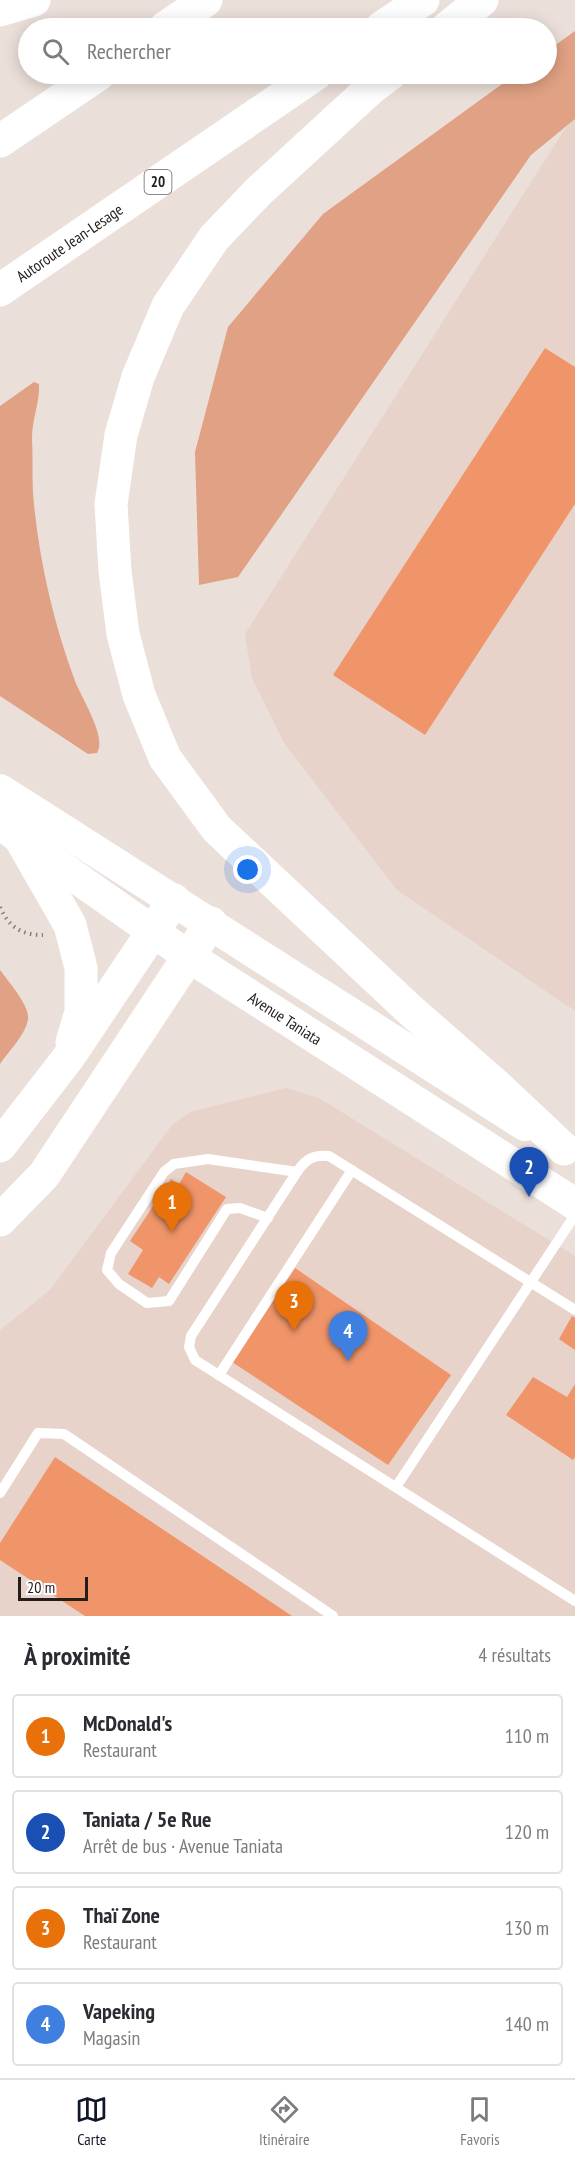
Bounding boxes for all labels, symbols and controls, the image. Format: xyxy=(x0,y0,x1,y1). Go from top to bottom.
search box xyxy=(18,18,557,84)
icon: search xyxy=(39,35,72,68)
text: Rechercher xyxy=(87,37,171,65)
road number: 20 xyxy=(144,170,172,194)
street label: Autoroute Jean-Lesage xyxy=(12,199,126,286)
your location xyxy=(233,855,262,884)
street label: Avenue Taniata xyxy=(245,987,326,1049)
pin: 2 xyxy=(510,1148,548,1197)
pin: 1 xyxy=(152,1182,192,1232)
pin: 3 xyxy=(274,1282,314,1331)
pin: 4 xyxy=(328,1312,368,1361)
scale bar xyxy=(18,1574,88,1602)
text: 20 m xyxy=(27,1577,55,1597)
text: À proximité xyxy=(24,1639,131,1672)
text: 4 résultats xyxy=(478,1642,551,1668)
text: McDonald's xyxy=(83,1709,172,1737)
text: 1 xyxy=(41,1723,50,1749)
text: 110 m xyxy=(505,1723,549,1749)
text: Restaurant xyxy=(83,1737,157,1763)
text: Taniata / 5e Rue xyxy=(83,1805,211,1833)
text: 2 xyxy=(41,1819,50,1845)
text: 120 m xyxy=(505,1819,549,1845)
text: Arrêt de bus · Avenue Taniata xyxy=(83,1833,283,1859)
text: Thaï Zone xyxy=(83,1901,160,1929)
text: 3 xyxy=(41,1915,50,1941)
text: 130 m xyxy=(505,1915,549,1941)
text: Restaurant xyxy=(83,1929,157,1955)
text: Vapeking xyxy=(83,1997,155,2025)
text: 4 xyxy=(41,2011,50,2037)
text: 140 m xyxy=(505,2011,549,2037)
text: Magasin xyxy=(83,2025,140,2051)
tab: Carte xyxy=(75,2093,108,2149)
tab: Itinéraire xyxy=(259,2093,310,2149)
tab: Favoris xyxy=(460,2093,500,2149)

